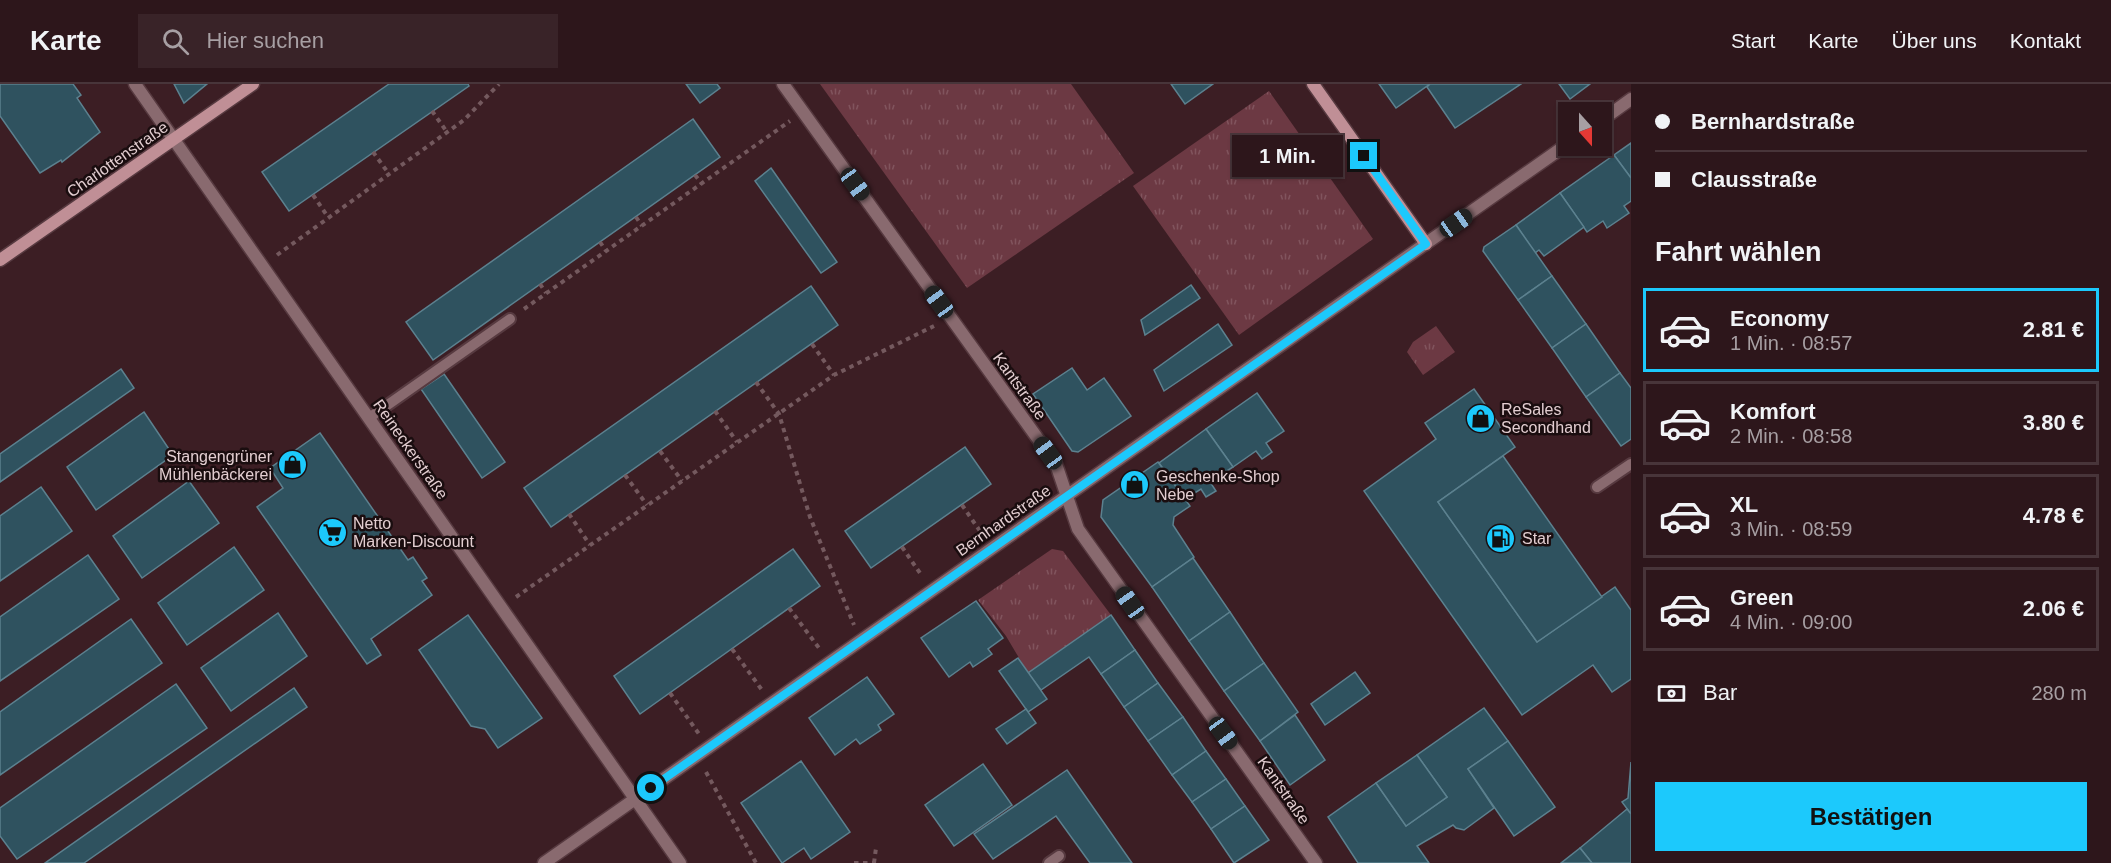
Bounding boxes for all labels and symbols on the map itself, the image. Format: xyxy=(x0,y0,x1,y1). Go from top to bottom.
north arrow xyxy=(1558,102,1612,156)
street label: Charlottenstraße xyxy=(64,118,171,201)
callout: 1 Min. xyxy=(1232,135,1343,177)
route end xyxy=(1350,142,1377,169)
car xyxy=(837,164,873,204)
car xyxy=(1436,205,1476,241)
car xyxy=(921,282,957,322)
street label: Kantstraße xyxy=(990,350,1050,423)
street label: Reineckerstraße xyxy=(370,396,451,502)
place label: ReSales Secondhand xyxy=(1501,401,1591,436)
shop icon: ReSales Secondhand xyxy=(1464,402,1496,434)
car xyxy=(1030,433,1066,473)
place label: Stangengrüner Mühlenbäckerei xyxy=(159,448,273,483)
shop icon: Stangengrüner Mühlenbäckerei xyxy=(277,449,309,481)
place label: Geschenke-Shop Nebe xyxy=(1156,468,1280,503)
shop icon: Geschenke-Shop Nebe xyxy=(1119,469,1151,501)
street label: Bernhardstraße xyxy=(953,482,1054,559)
place label: Netto Marken-Discount xyxy=(353,515,474,550)
supermarket icon: Netto Marken-Discount xyxy=(316,516,348,548)
fuel station icon: Star xyxy=(1485,522,1517,554)
place label: Star xyxy=(1522,530,1552,547)
car xyxy=(1112,583,1148,623)
car xyxy=(1205,713,1241,753)
street label: Kantstraße xyxy=(1254,753,1313,827)
route start xyxy=(637,774,664,801)

